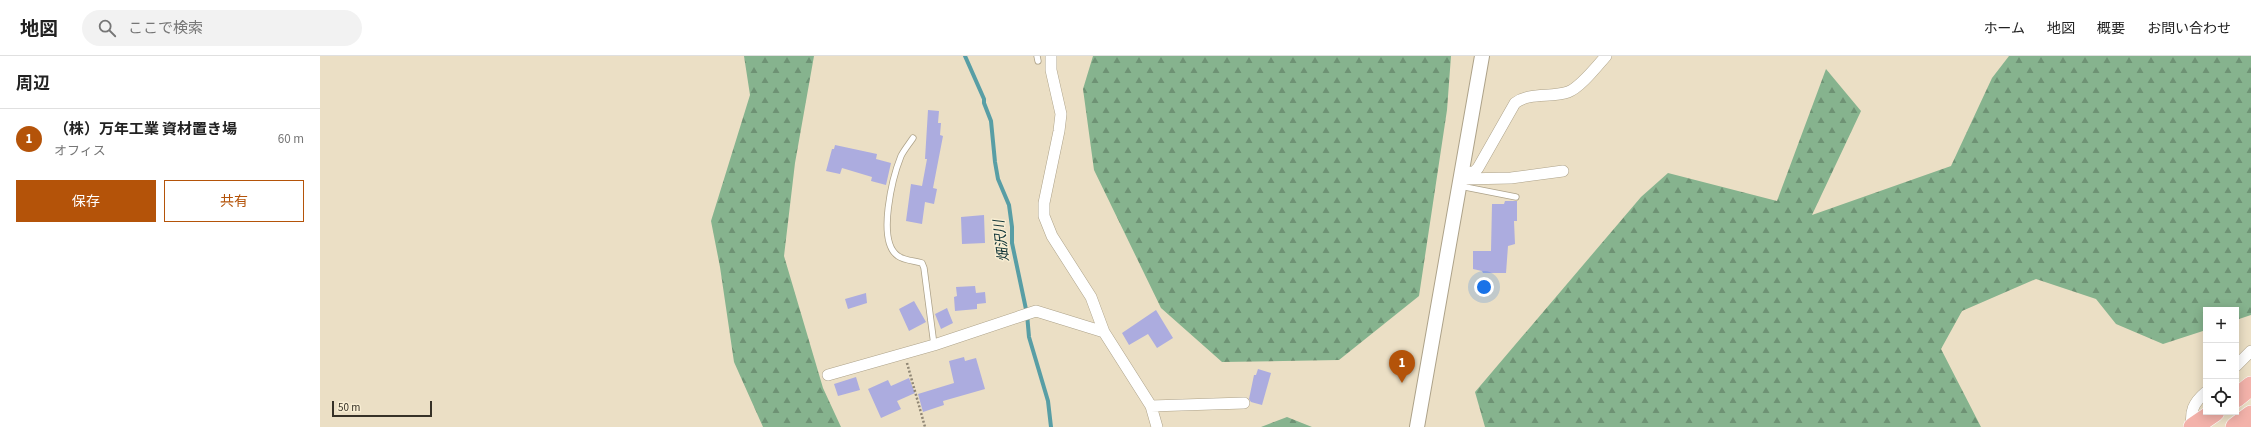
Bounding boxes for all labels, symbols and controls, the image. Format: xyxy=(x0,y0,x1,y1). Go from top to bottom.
search box xyxy=(82,10,362,46)
text: 地図 xyxy=(20,16,58,43)
icon: search xyxy=(96,17,118,39)
text: ここで検索 xyxy=(128,18,203,39)
text: ホーム xyxy=(1983,19,2025,39)
text: 地図 xyxy=(2047,19,2075,39)
text: 概要 xyxy=(2097,19,2125,39)
text: お問い合わせ xyxy=(2147,19,2231,39)
text: 周辺 xyxy=(16,72,50,96)
text: （株）万年工業 資材置き場 xyxy=(54,119,237,140)
text: 1 xyxy=(26,130,32,148)
text: 60 m xyxy=(278,130,304,148)
text: オフィス xyxy=(54,142,106,160)
button: 保存 xyxy=(16,180,156,222)
button: 共有 xyxy=(164,180,304,222)
water label: 畑沢川 xyxy=(989,217,1014,263)
your location xyxy=(1474,277,1494,297)
map controls xyxy=(2203,307,2239,415)
button: + xyxy=(2203,307,2239,343)
button: − xyxy=(2203,343,2239,379)
pin: 1 xyxy=(1389,350,1415,383)
button: locate xyxy=(2203,379,2239,415)
scale bar xyxy=(332,399,432,418)
text: 50 m xyxy=(338,400,360,415)

